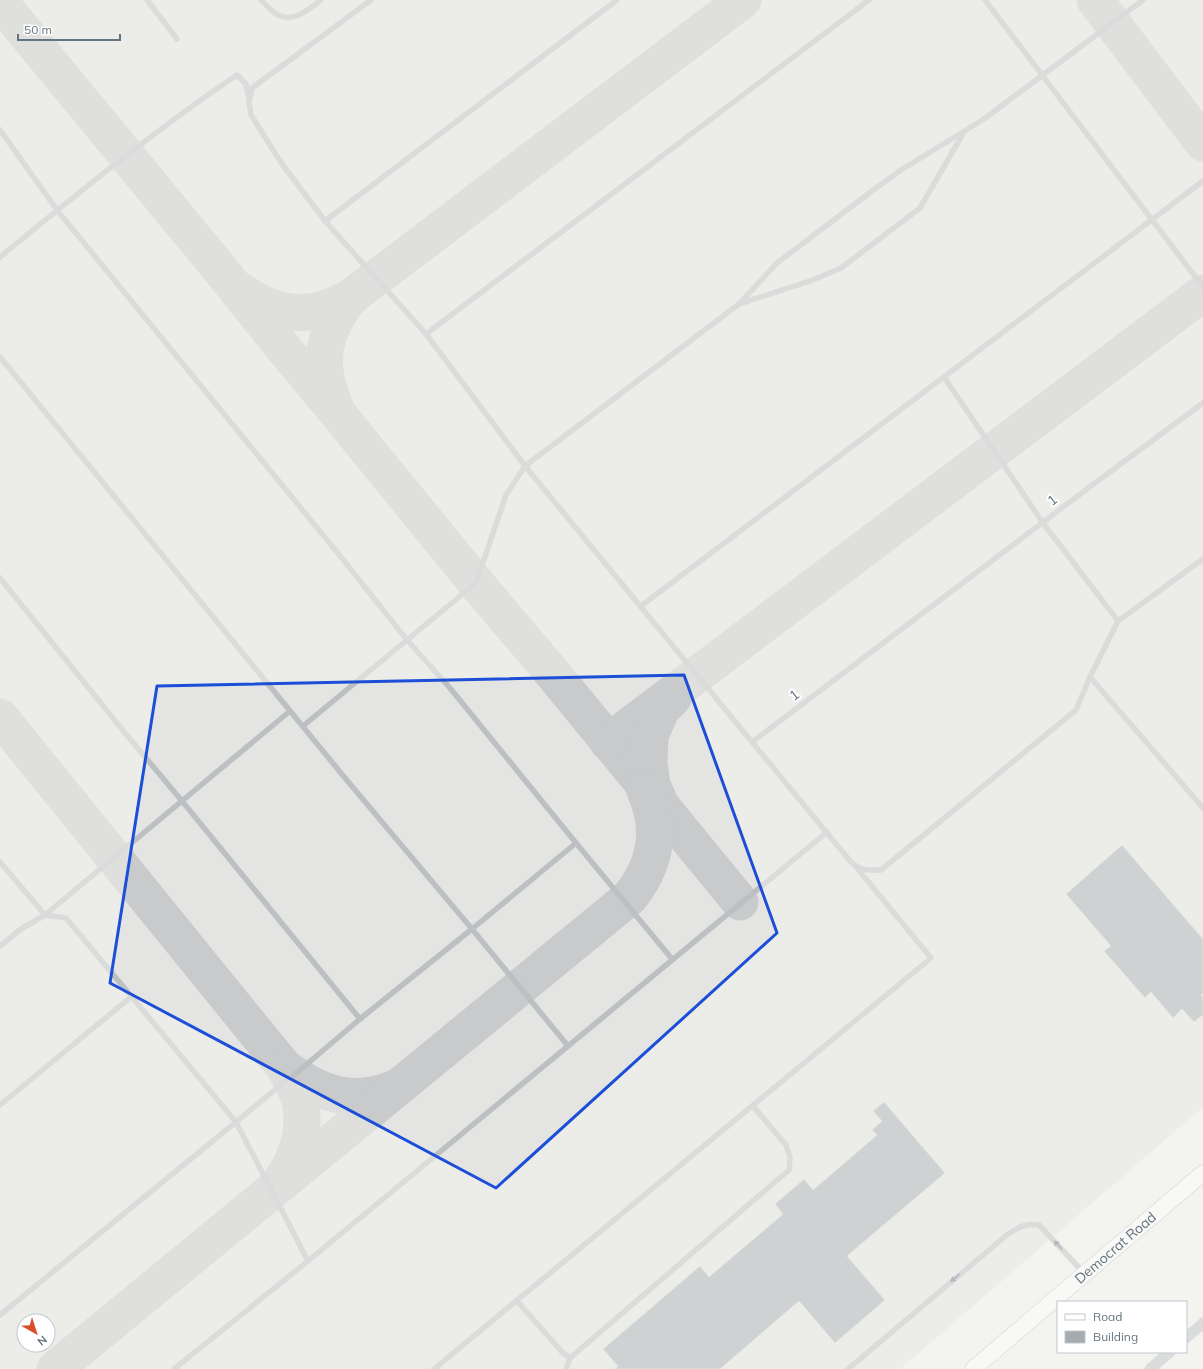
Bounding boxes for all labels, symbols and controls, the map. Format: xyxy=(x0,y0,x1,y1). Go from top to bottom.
scale bar xyxy=(18,16,120,42)
text: 50 m xyxy=(24,22,52,37)
street label: 1 xyxy=(1043,490,1061,510)
street label: 1 xyxy=(785,685,803,705)
street label: Democrat Road xyxy=(1071,1208,1160,1288)
one-way arrow xyxy=(1053,1240,1063,1250)
one-way arrow xyxy=(950,1274,961,1283)
legend xyxy=(1057,1301,1187,1353)
text: Road xyxy=(1093,1309,1122,1324)
north arrow xyxy=(16,1313,56,1353)
text: Building xyxy=(1093,1329,1138,1344)
text: N xyxy=(35,1333,50,1349)

